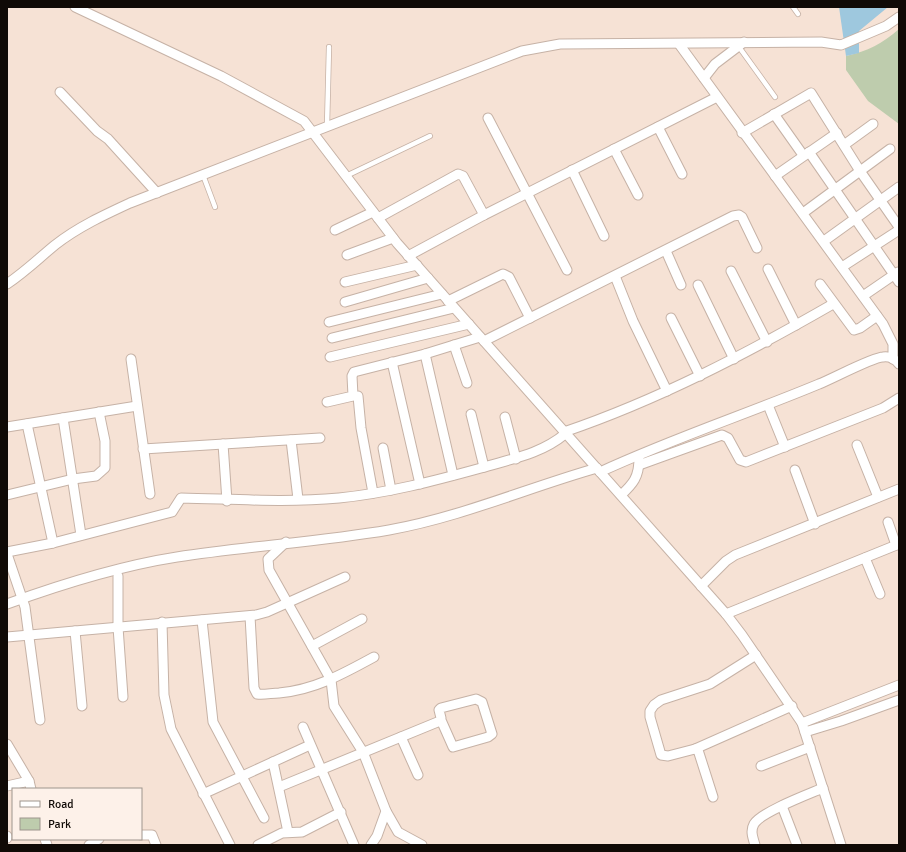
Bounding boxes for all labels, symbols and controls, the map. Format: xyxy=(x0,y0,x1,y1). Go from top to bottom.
legend xyxy=(12,788,142,840)
text: Road xyxy=(48,797,74,812)
text: Park xyxy=(48,817,71,832)

